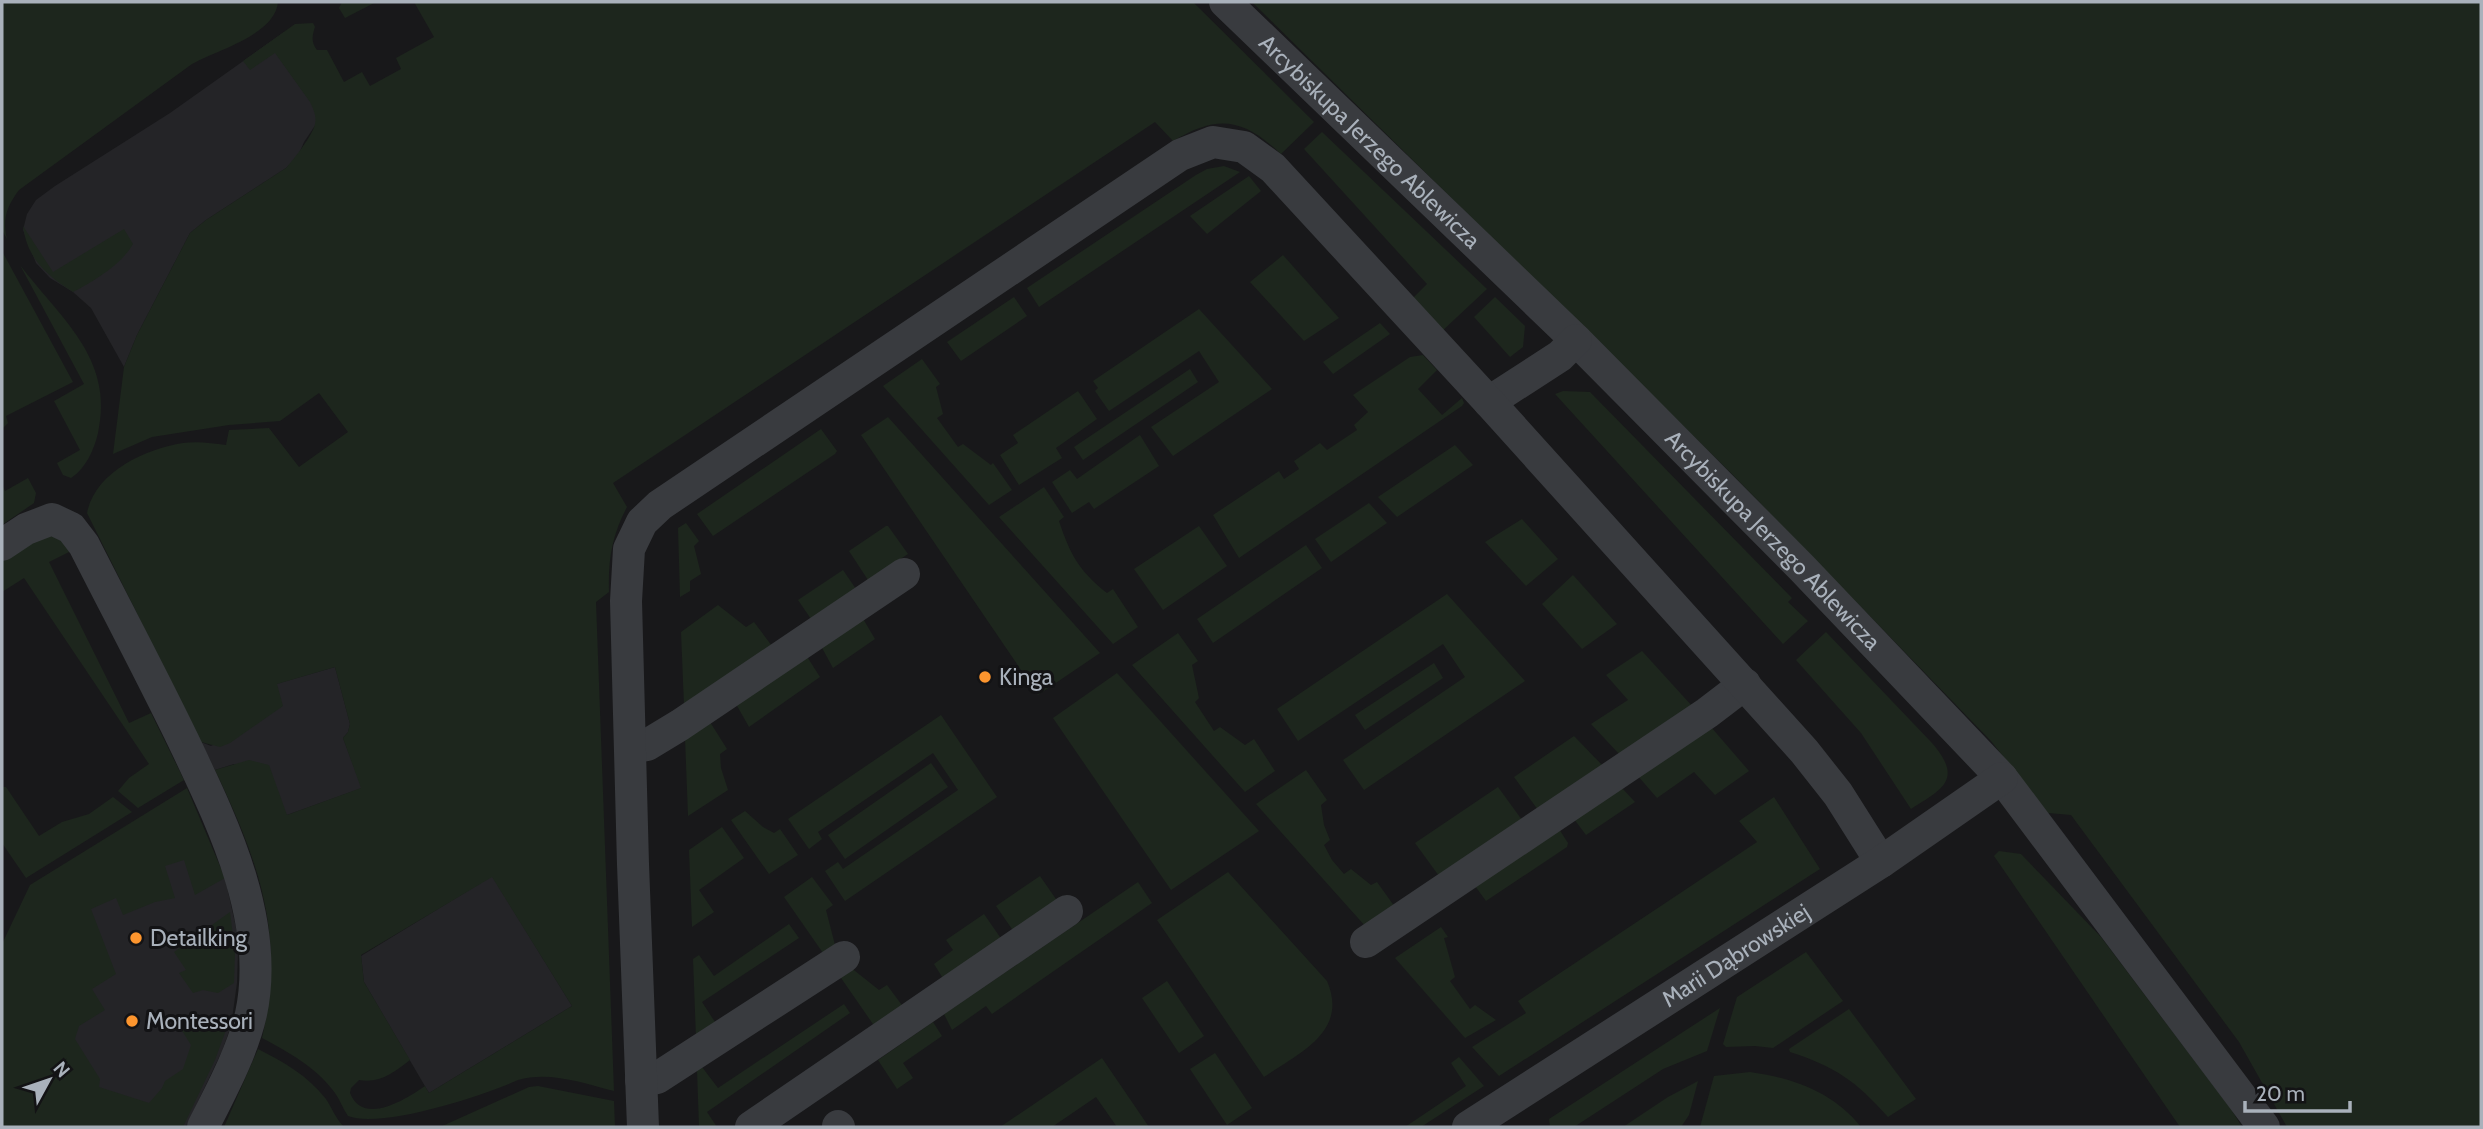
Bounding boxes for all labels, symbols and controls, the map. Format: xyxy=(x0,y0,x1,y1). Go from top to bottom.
street label: Arcybiskupa Jerzego Ablewicza xyxy=(1253,29,1486,254)
street label: Arcybiskupa Jerzego Ablewicza xyxy=(1659,424,1886,656)
place label: Kinga xyxy=(999,663,1053,691)
marker: Kinga xyxy=(977,669,993,685)
street label: Marii Dąbrowskiej xyxy=(1657,898,1815,1013)
place label: Detailking xyxy=(150,924,247,952)
marker: Detailking xyxy=(128,930,144,946)
place label: Montessori xyxy=(146,1007,253,1035)
marker: Montessori xyxy=(124,1013,140,1029)
north arrow xyxy=(14,1045,84,1115)
text: N xyxy=(49,1057,75,1082)
scale bar xyxy=(2245,1070,2350,1114)
text: 20 m xyxy=(2256,1081,2305,1106)

